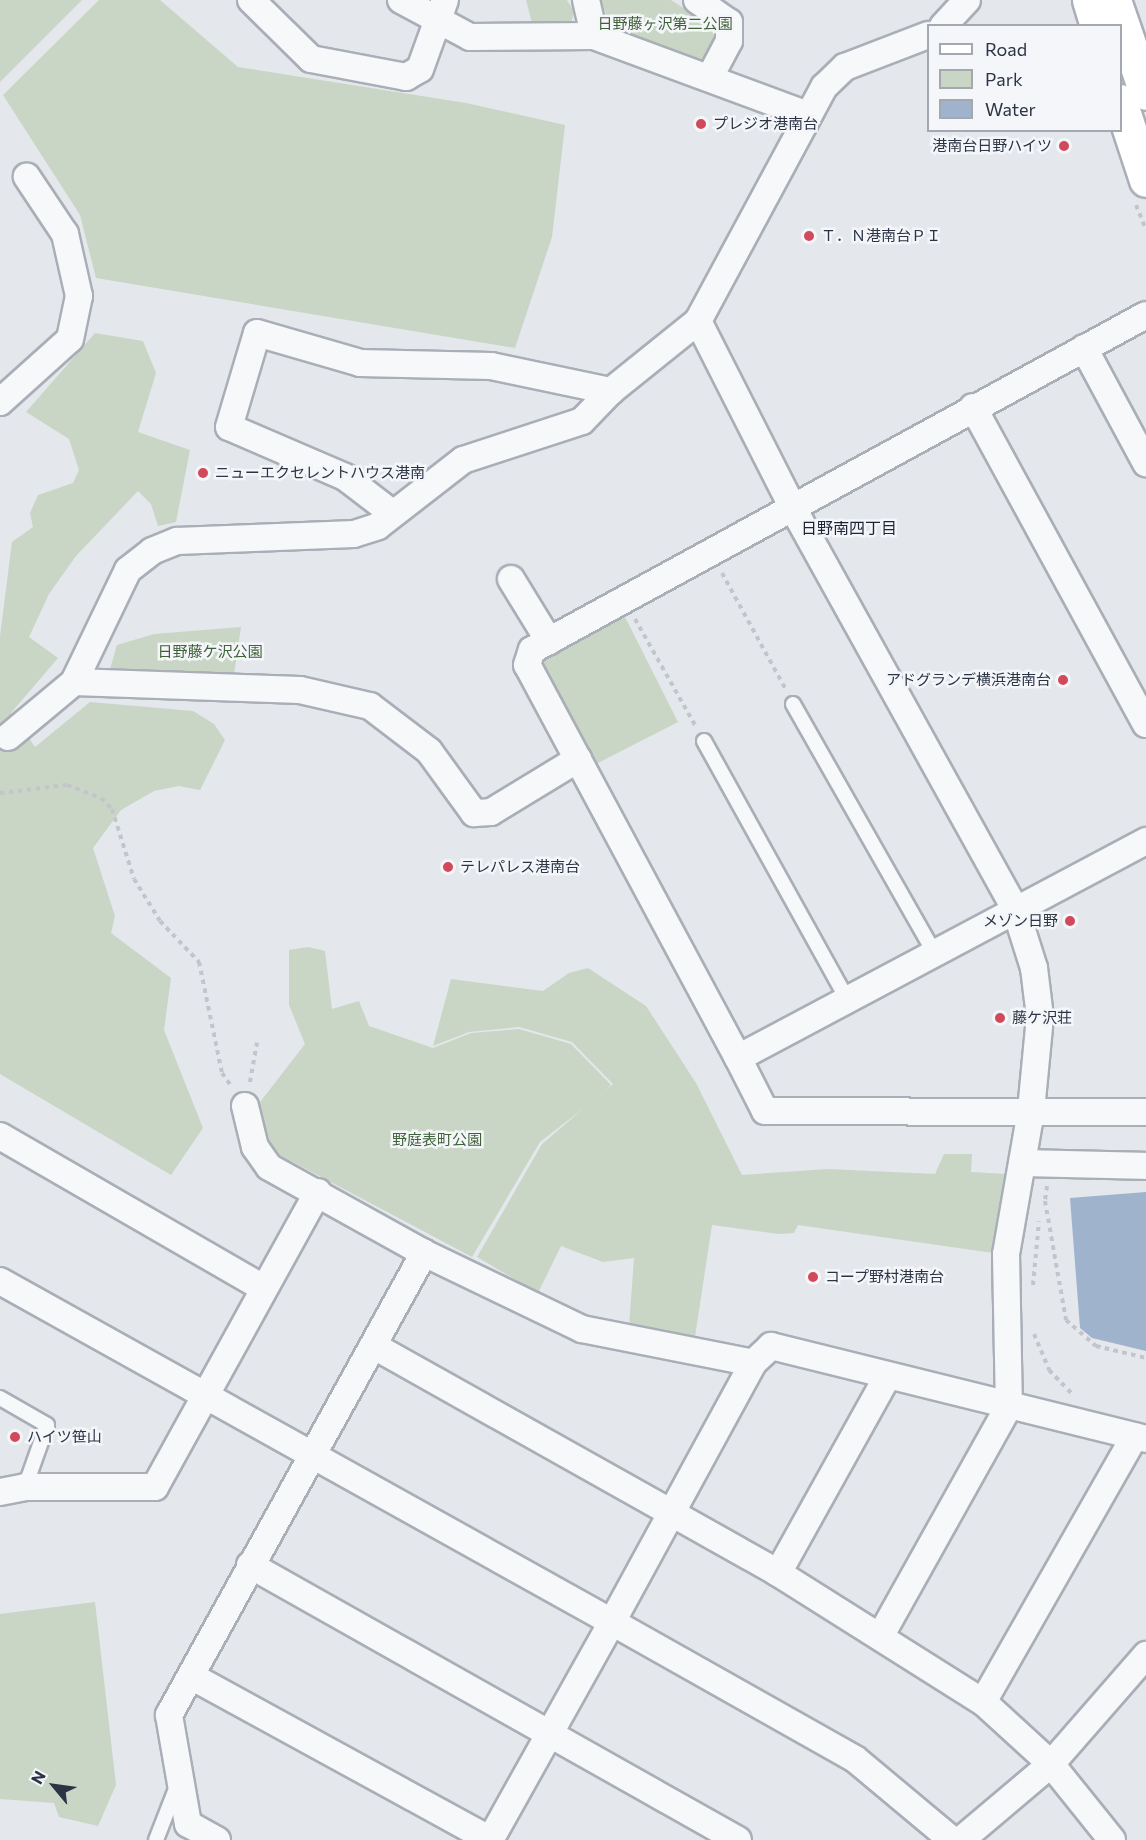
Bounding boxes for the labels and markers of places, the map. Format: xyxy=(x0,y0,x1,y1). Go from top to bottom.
place label: プレジオ港南台 xyxy=(713,115,818,133)
marker: プレジオ港南台 xyxy=(694,117,708,131)
place label: 港南台日野ハイツ xyxy=(932,137,1052,155)
marker: 港南台日野ハイツ xyxy=(1057,139,1071,153)
place label: Ｔ．Ｎ港南台ＰＩ xyxy=(821,227,941,245)
marker: Ｔ．Ｎ港南台ＰＩ xyxy=(802,229,816,243)
place label: ニューエクセレントハウス港南 xyxy=(215,464,425,482)
marker: ニューエクセレントハウス港南 xyxy=(196,466,210,480)
place label: アドグランデ横浜港南台 xyxy=(886,671,1051,689)
marker: アドグランデ横浜港南台 xyxy=(1056,673,1070,687)
place label: テレパレス港南台 xyxy=(460,858,580,876)
marker: テレパレス港南台 xyxy=(441,860,455,874)
place label: メゾン日野 xyxy=(983,912,1058,930)
marker: メゾン日野 xyxy=(1063,914,1077,928)
place label: 藤ケ沢荘 xyxy=(1012,1009,1072,1027)
marker: 藤ケ沢荘 xyxy=(993,1011,1007,1025)
place label: コープ野村港南台 xyxy=(825,1268,945,1286)
marker: コープ野村港南台 xyxy=(806,1270,820,1284)
place label: ハイツ笹山 xyxy=(27,1428,102,1446)
marker: ハイツ笹山 xyxy=(8,1430,22,1444)

